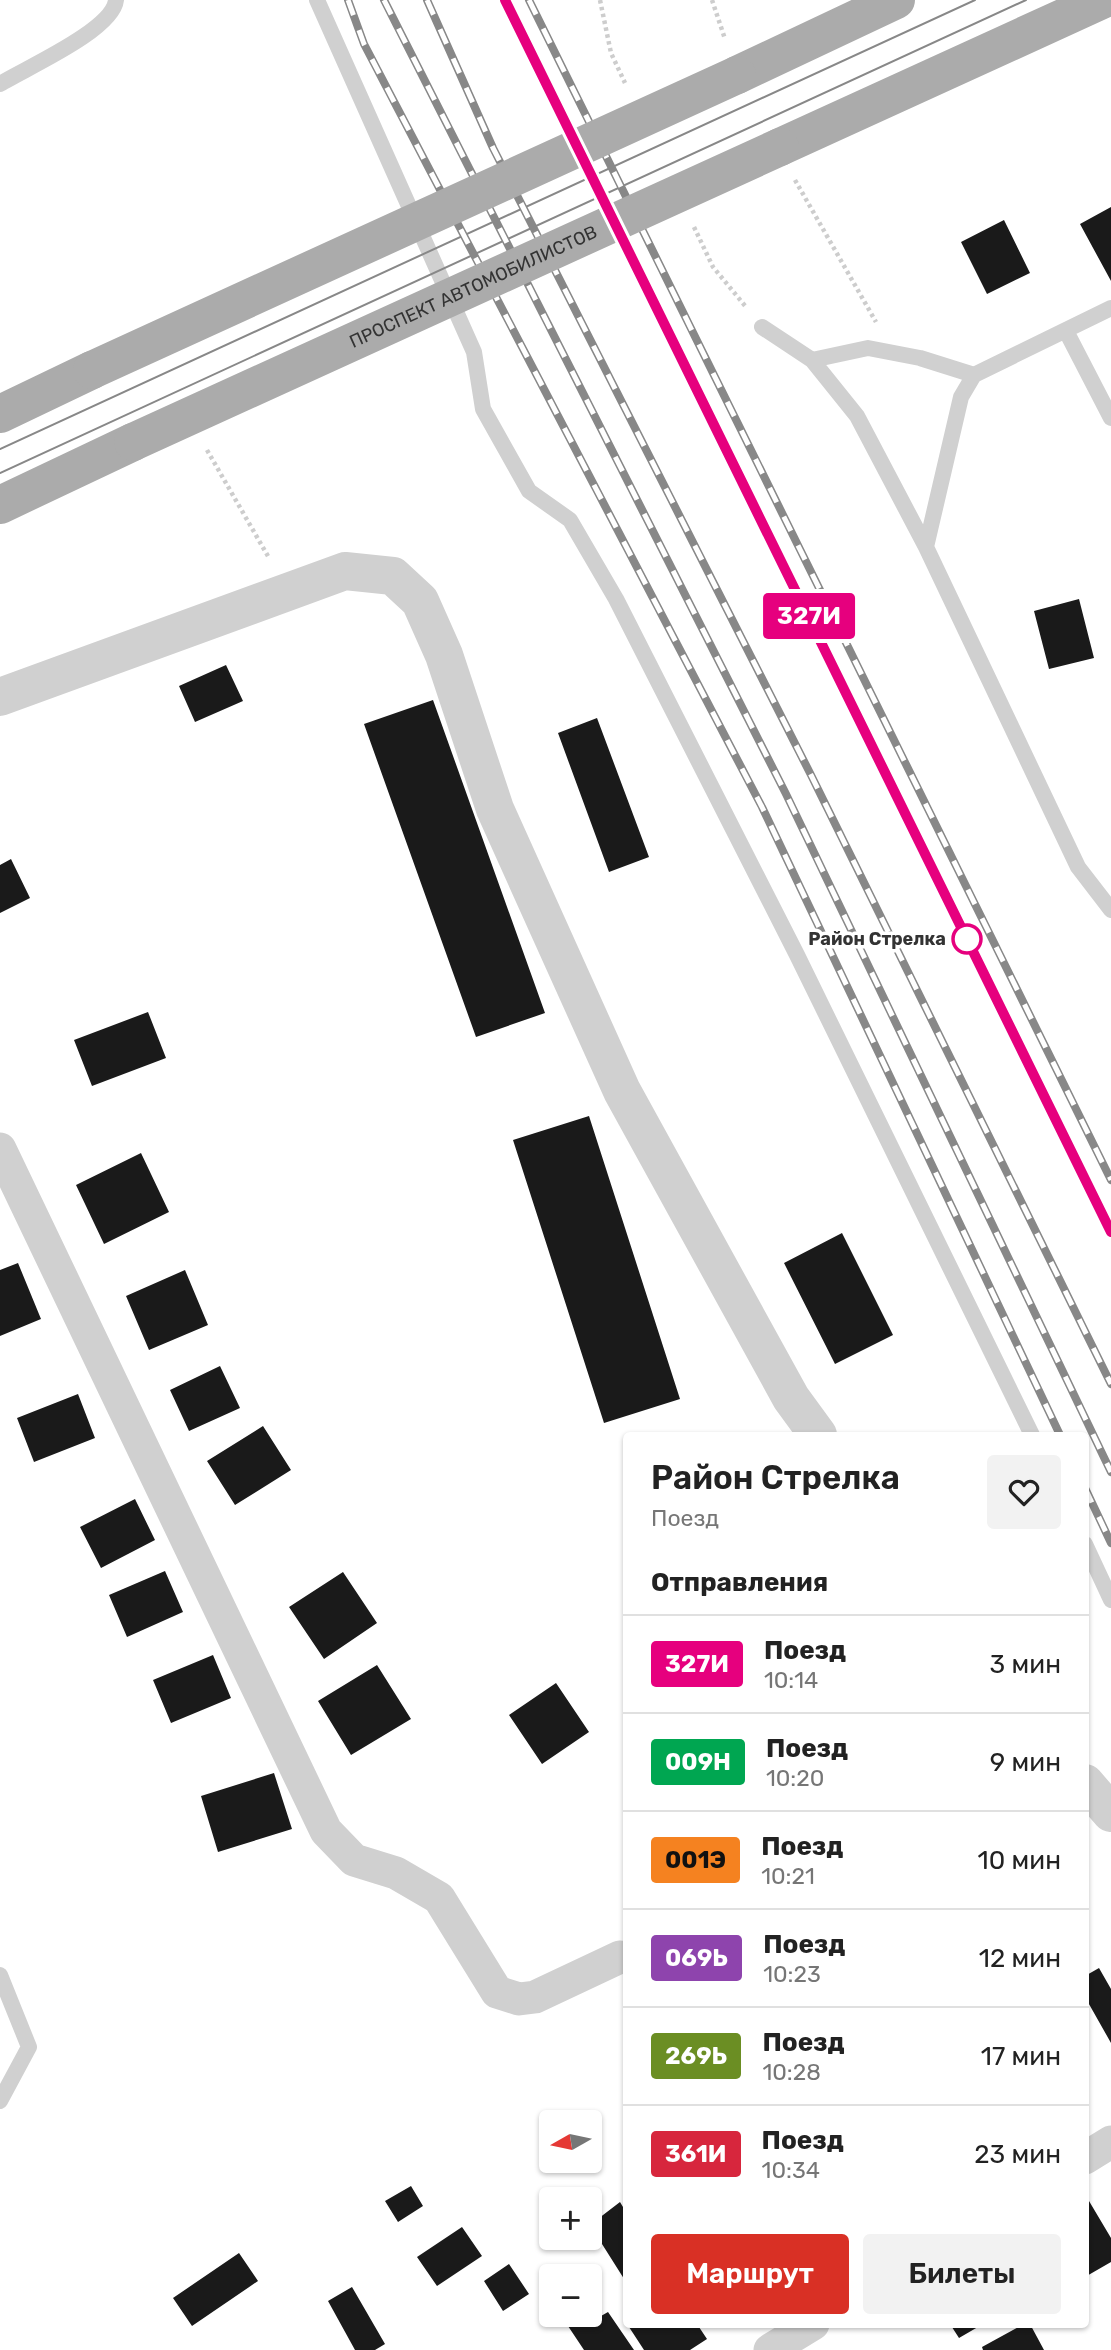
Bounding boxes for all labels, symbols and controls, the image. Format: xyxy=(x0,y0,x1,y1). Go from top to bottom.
street label: ПРОСПЕКТ АВТОМОБИЛИСТОВ xyxy=(346,221,601,353)
line badge: 327И xyxy=(760,593,858,639)
text: 327И xyxy=(777,602,841,630)
marker: Район Стрелка xyxy=(952,924,982,954)
place label: Район Стрелка xyxy=(808,928,946,950)
button: heart xyxy=(987,1455,1061,1529)
text: Район Стрелка xyxy=(651,1458,900,1497)
text: Поезд xyxy=(651,1504,719,1532)
text: Отправления xyxy=(651,1567,828,1598)
text: Поезд xyxy=(764,1635,846,1666)
text: 3 мин xyxy=(990,1649,1061,1680)
text: 327И xyxy=(665,1650,729,1678)
text: 10:14 xyxy=(764,1666,818,1694)
text: Поезд xyxy=(766,1733,848,1764)
text: 9 мин xyxy=(990,1747,1061,1778)
text: 009Н xyxy=(665,1748,731,1776)
text: 10:20 xyxy=(766,1764,824,1792)
text: Поезд xyxy=(761,1831,843,1862)
text: 10 мин xyxy=(978,1845,1061,1876)
text: 001Э xyxy=(665,1846,726,1874)
text: 10:21 xyxy=(761,1862,815,1890)
text: Поезд xyxy=(763,1929,845,1960)
text: 12 мин xyxy=(979,1943,1061,1974)
text: 069Ь xyxy=(665,1944,728,1972)
text: 10:23 xyxy=(763,1960,821,1988)
text: Поезд xyxy=(762,2027,845,2058)
text: 17 мин xyxy=(981,2041,1061,2072)
text: 269Ь xyxy=(665,2042,727,2070)
text: 10:28 xyxy=(762,2058,821,2086)
north arrow xyxy=(539,2110,602,2174)
map controls xyxy=(539,2110,602,2327)
text: Поезд xyxy=(762,2125,844,2156)
text: 23 мин xyxy=(974,2139,1061,2170)
text: 361И xyxy=(665,2140,727,2168)
text: 10:34 xyxy=(762,2156,820,2184)
button: + xyxy=(539,2187,602,2250)
button: Маршрут xyxy=(651,2234,849,2314)
button: Билеты xyxy=(863,2234,1061,2314)
button: − xyxy=(539,2264,602,2327)

